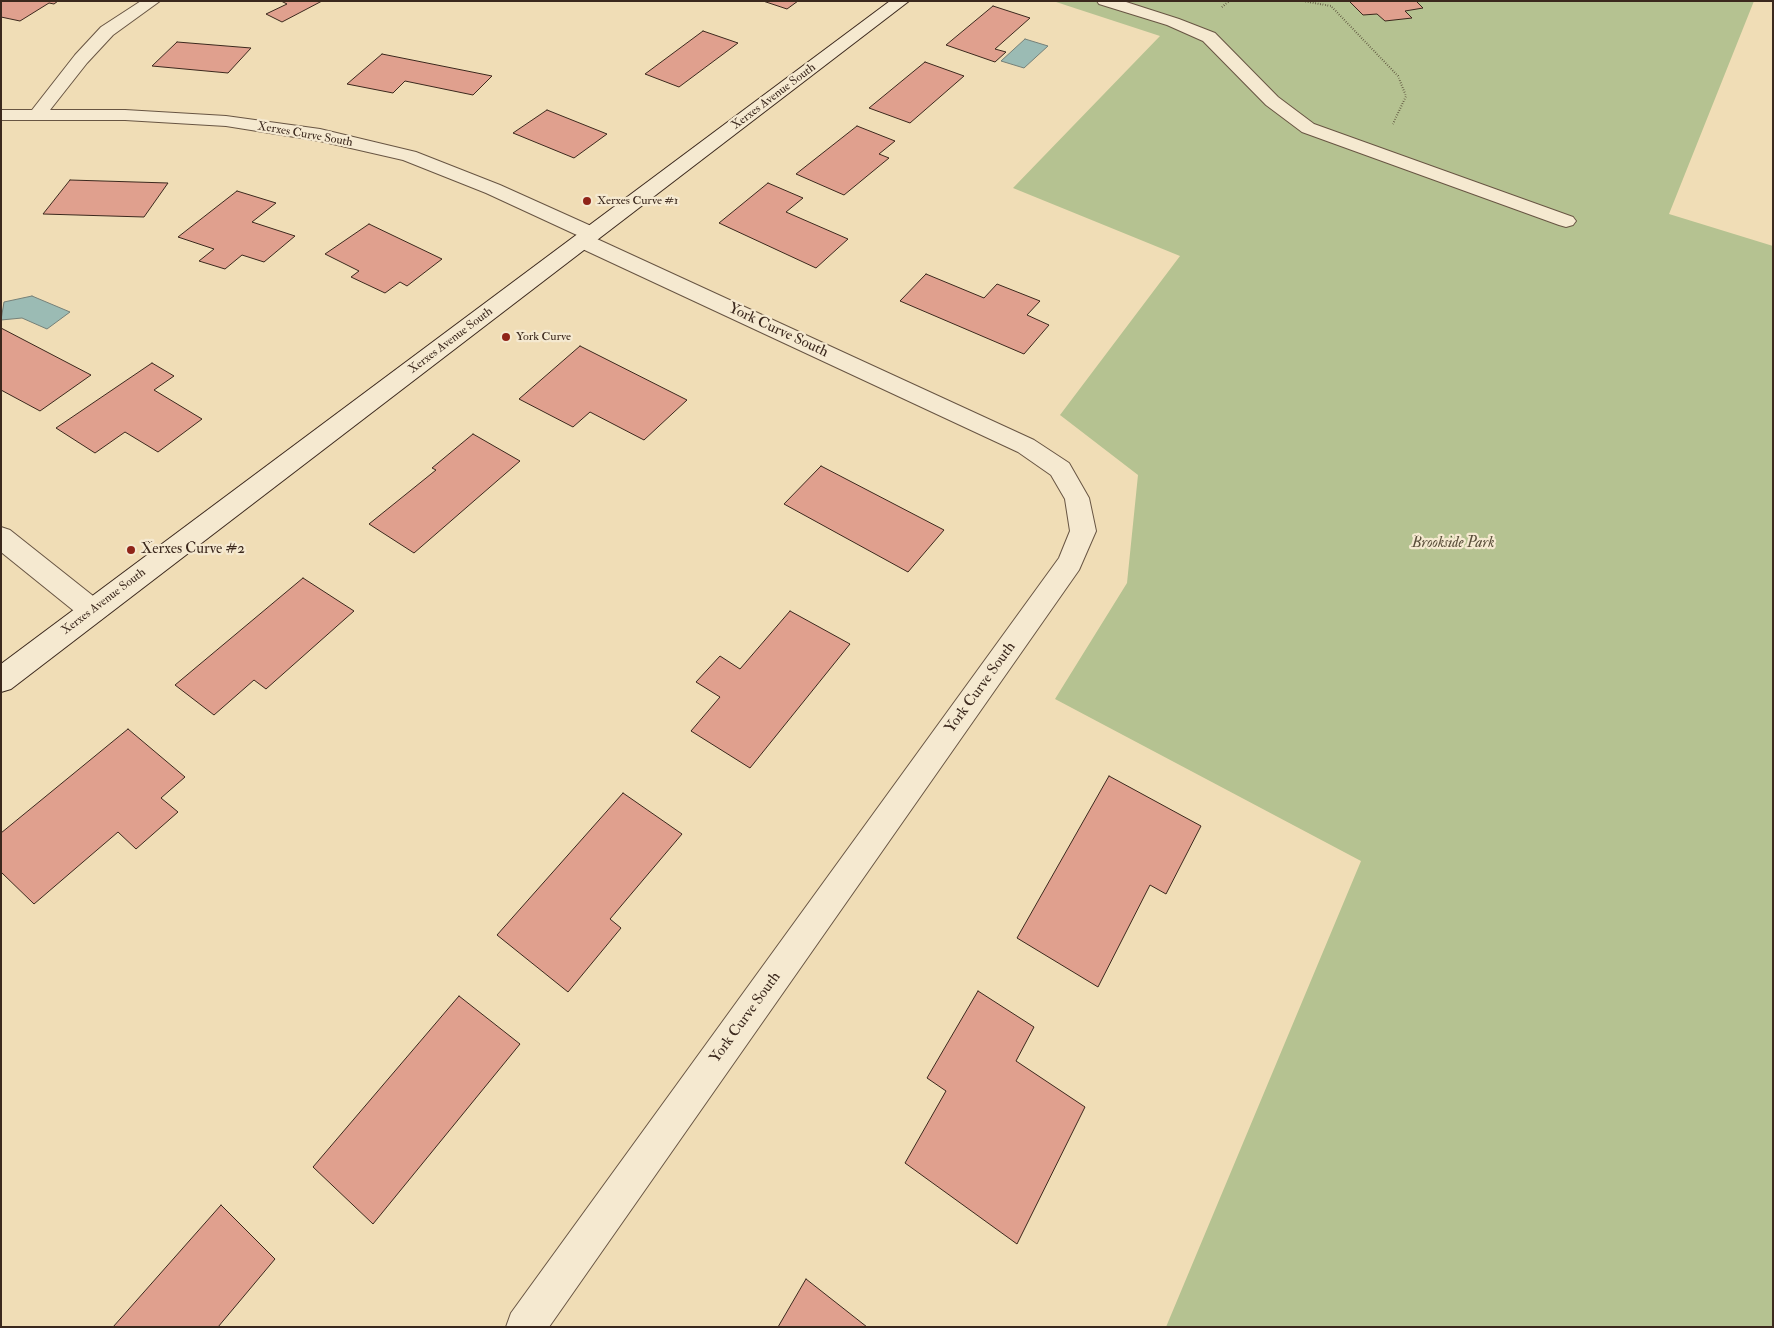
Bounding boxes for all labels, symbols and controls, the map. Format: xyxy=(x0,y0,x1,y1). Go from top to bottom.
street label: Xerxes Avenue South xyxy=(729,61,819,133)
street label: Xerxes Curve South xyxy=(256,120,354,150)
place label: Xerxes Curve #1 xyxy=(597,194,678,208)
marker: Xerxes Curve #1 xyxy=(581,195,593,207)
street label: York Curve South xyxy=(725,300,831,362)
street label: Xerxes Avenue South xyxy=(406,305,496,377)
place label: York Curve xyxy=(516,330,571,344)
marker: York Curve xyxy=(500,331,512,343)
park label: Brookside Park xyxy=(1412,535,1494,553)
place label: Xerxes Curve #2 xyxy=(141,541,245,559)
marker: Xerxes Curve #2 xyxy=(125,544,137,556)
street label: Xerxes Avenue South xyxy=(59,566,149,638)
street label: York Curve South xyxy=(942,639,1020,737)
street label: York Curve South xyxy=(707,969,785,1067)

